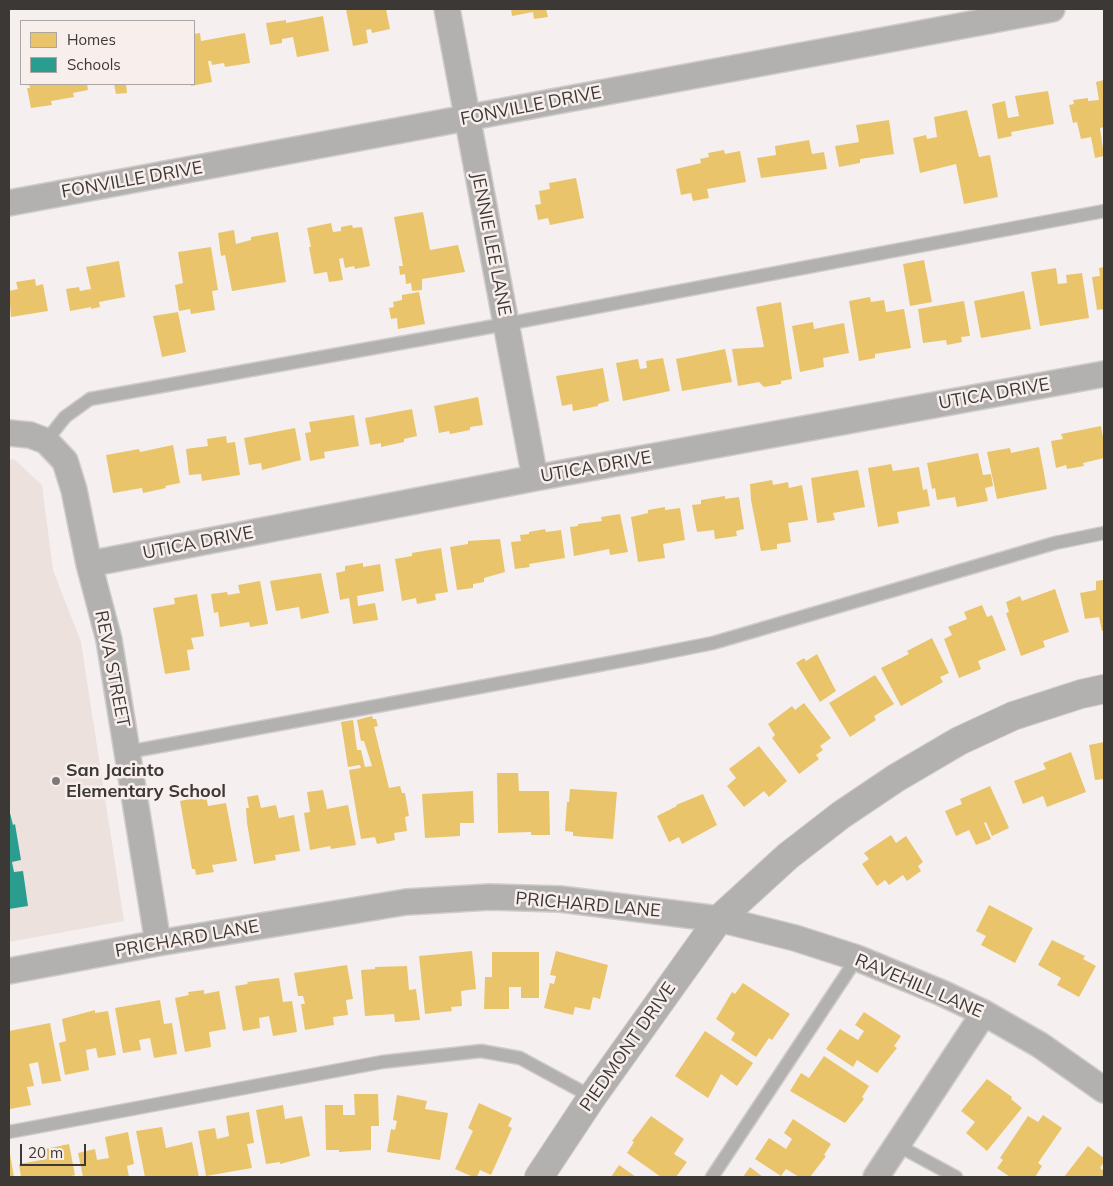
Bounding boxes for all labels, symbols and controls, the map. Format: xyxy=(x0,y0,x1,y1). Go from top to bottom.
legend xyxy=(20,20,195,85)
text: Homes xyxy=(67,30,116,49)
text: Schools xyxy=(67,55,121,74)
street label: FONVILLE DRIVE xyxy=(459,82,603,130)
street label: FONVILLE DRIVE xyxy=(60,157,204,203)
street label: JENNIE LEE LANE xyxy=(466,170,516,318)
street label: UTICA DRIVE xyxy=(937,374,1051,414)
street label: UTICA DRIVE xyxy=(539,447,653,487)
street label: UTICA DRIVE xyxy=(141,522,255,564)
street label: REVA STREET xyxy=(90,609,134,729)
place label: San Jacinto Elementary School xyxy=(66,760,226,802)
marker: San Jacinto Elementary School xyxy=(50,775,62,787)
street label: PRICHARD LANE xyxy=(515,888,661,922)
street label: PRICHARD LANE xyxy=(113,916,261,962)
street label: RAVEHILL LANE xyxy=(852,949,986,1023)
street label: PIEDMONT DRIVE xyxy=(575,978,681,1116)
scale bar xyxy=(22,1134,89,1166)
text: 20 m xyxy=(28,1143,63,1162)

